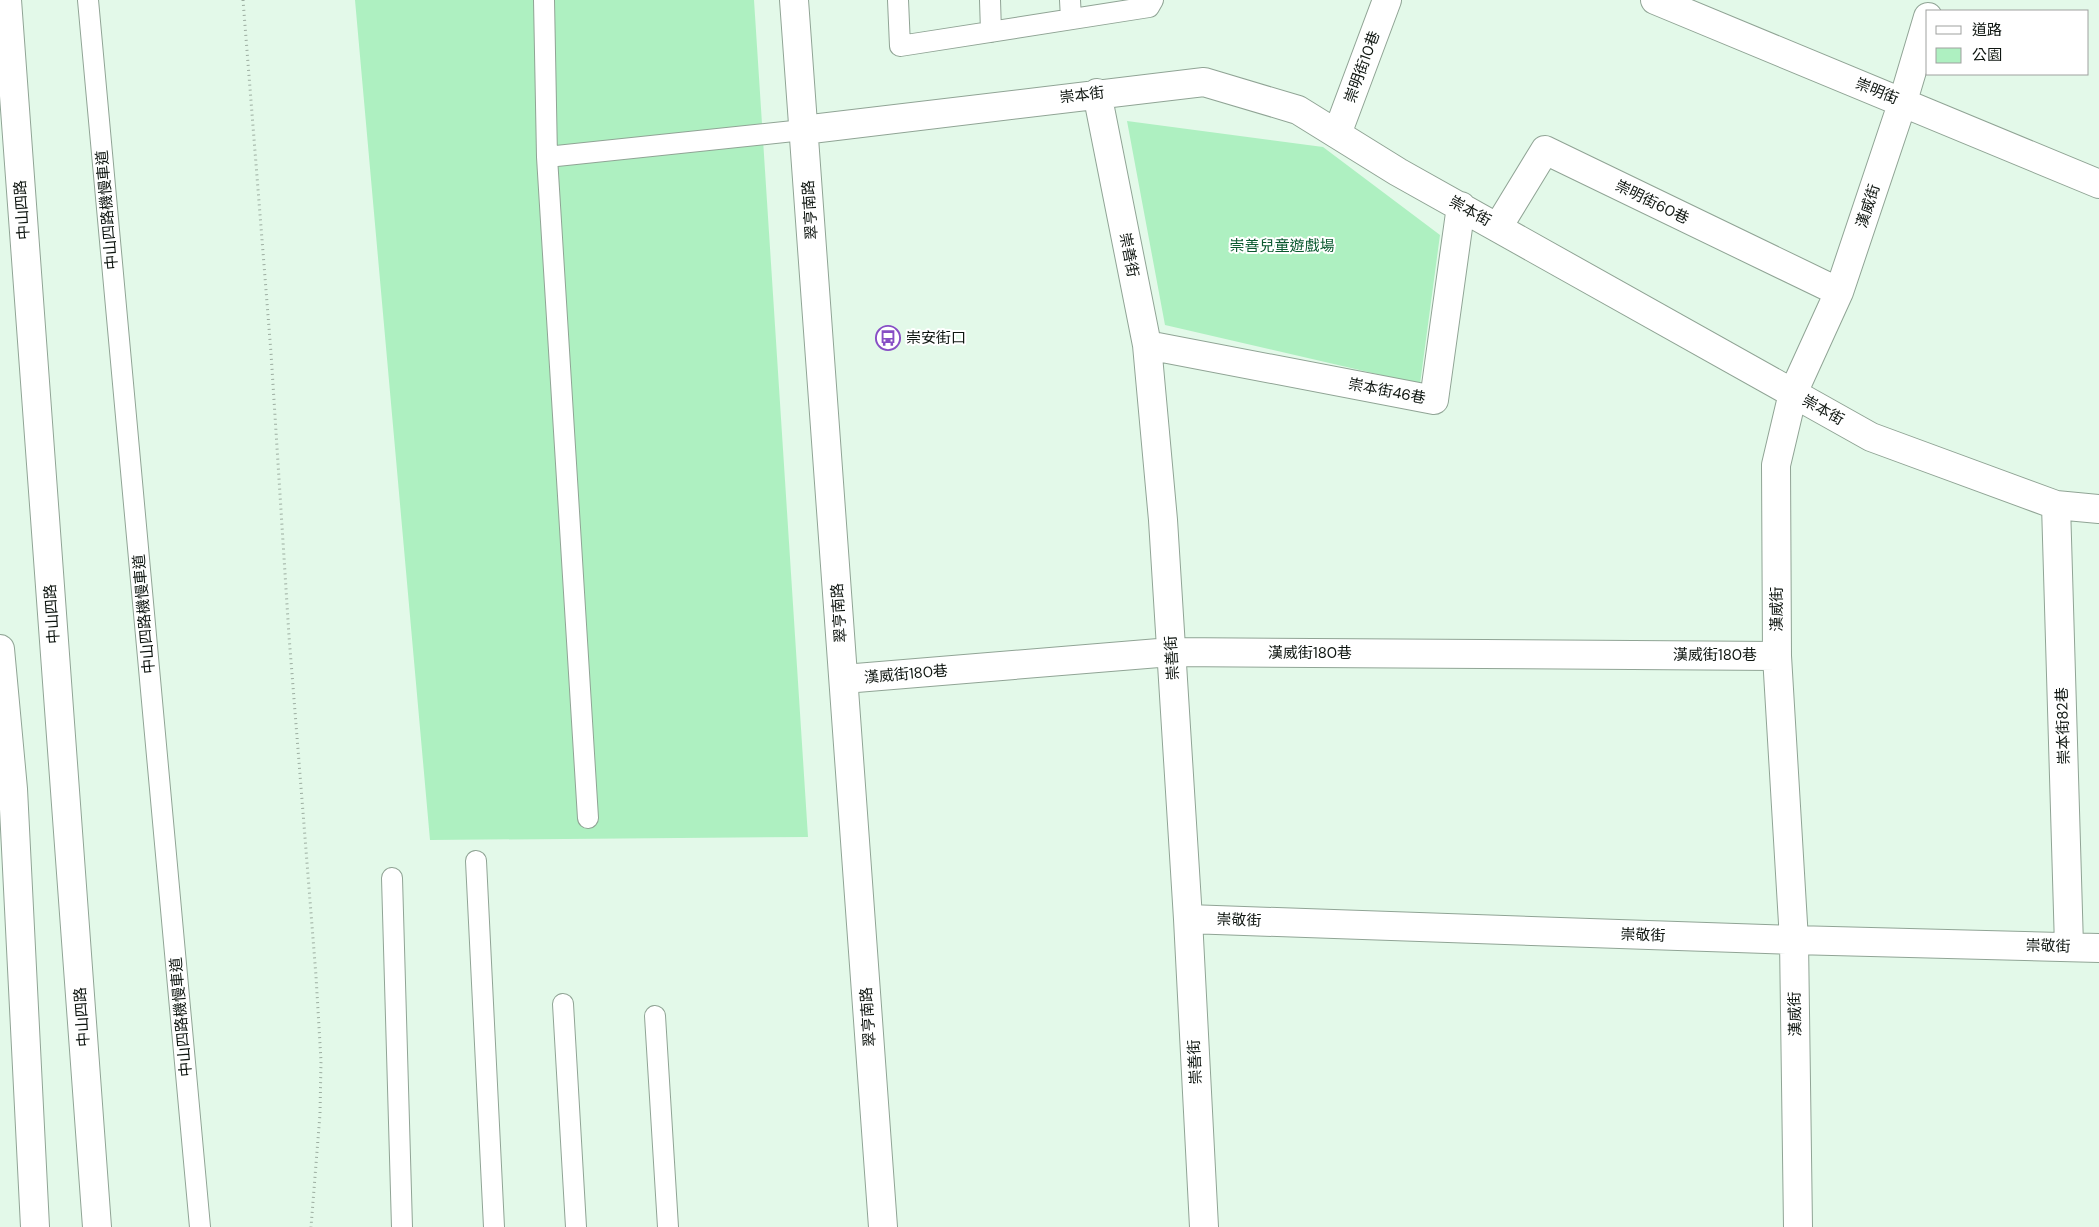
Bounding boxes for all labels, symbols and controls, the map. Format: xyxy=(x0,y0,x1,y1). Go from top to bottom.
legend xyxy=(1926,10,2089,75)
text: 道路 xyxy=(1972,20,2002,40)
street label: 崇明街10巷 xyxy=(1340,28,1384,106)
text: 公園 xyxy=(1972,45,2002,65)
street label: 崇明街 xyxy=(1852,73,1902,109)
street label: 崇本街 xyxy=(1058,82,1106,108)
street label: 中山四路機慢車道 xyxy=(92,149,122,271)
street label: 崇明街60巷 xyxy=(1612,176,1692,228)
street label: 中山四路 xyxy=(10,179,34,241)
street label: 翠亨南路 xyxy=(798,179,822,241)
street label: 漢威街 xyxy=(1852,182,1884,230)
street label: 崇本街 xyxy=(1445,191,1495,231)
street label: 崇善街 xyxy=(1115,231,1143,279)
park label: 崇善兒童遊戲場 xyxy=(1229,236,1335,256)
bus stop icon: 崇安街口 xyxy=(875,325,901,351)
place label: 崇安街口 xyxy=(906,328,966,348)
street label: 崇本街46巷 xyxy=(1347,374,1427,408)
street label: 崇本街 xyxy=(1798,390,1848,430)
street label: 中山四路機慢車道 xyxy=(129,553,159,675)
street label: 翠亨南路 xyxy=(827,582,851,644)
street label: 中山四路 xyxy=(40,583,64,645)
street label: 漢威街 xyxy=(1767,586,1787,632)
street label: 崇善街 xyxy=(1160,635,1184,681)
street label: 漢威街180巷 xyxy=(1268,643,1352,663)
street label: 漢威街180巷 xyxy=(1673,645,1757,665)
street label: 漢威街180巷 xyxy=(863,660,949,688)
street label: 崇本街82巷 xyxy=(2052,687,2074,765)
street label: 崇敬街 xyxy=(1216,909,1262,931)
street label: 崇敬街 xyxy=(1620,924,1666,946)
street label: 崇敬街 xyxy=(2025,936,2071,956)
street label: 中山四路機慢車道 xyxy=(166,956,196,1078)
street label: 中山四路 xyxy=(70,986,94,1048)
street label: 翠亨南路 xyxy=(856,986,880,1048)
street label: 漢威街 xyxy=(1785,991,1805,1037)
street label: 崇善街 xyxy=(1184,1039,1206,1085)

